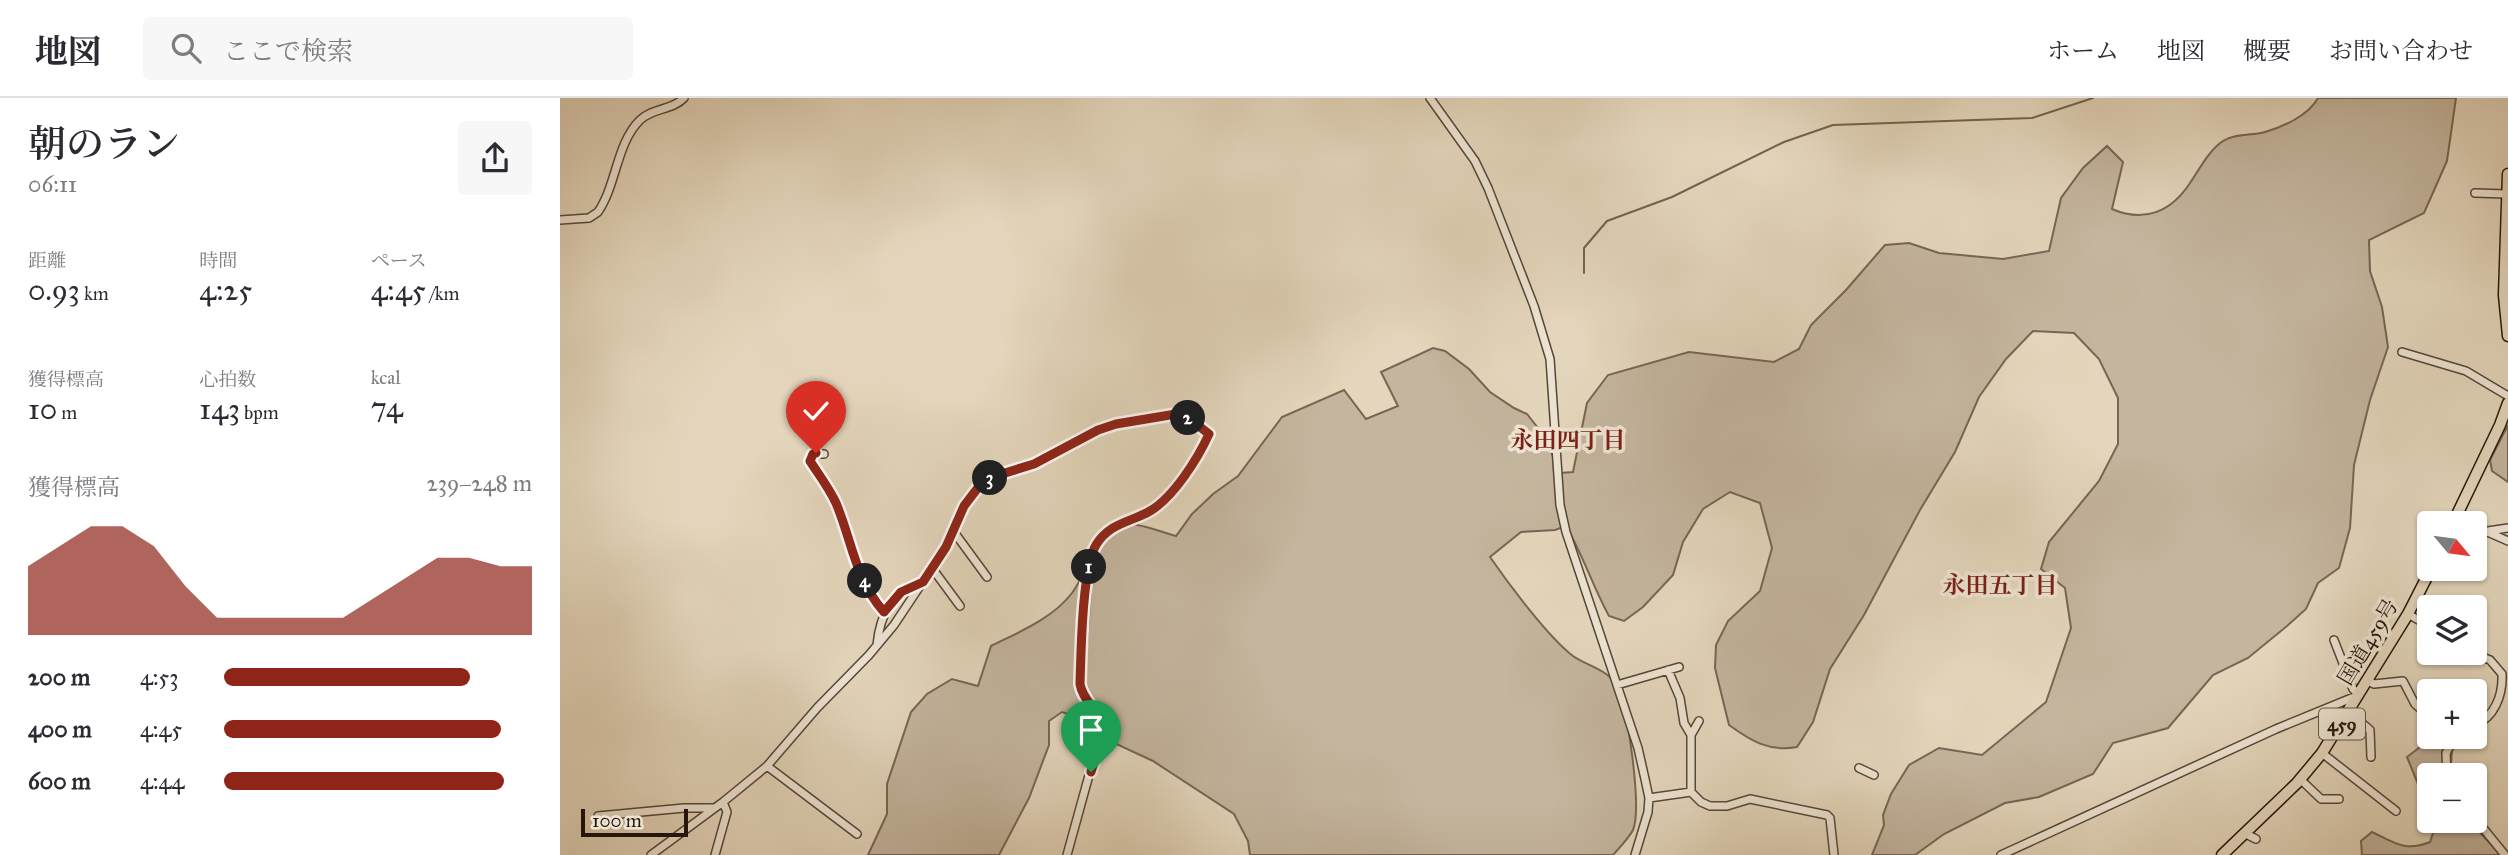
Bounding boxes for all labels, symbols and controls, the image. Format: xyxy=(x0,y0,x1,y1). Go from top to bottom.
search box xyxy=(143,17,633,80)
icon: search xyxy=(167,29,205,67)
text: 地図 xyxy=(35,32,101,72)
text: ここで検索 xyxy=(223,35,353,67)
text: ホーム xyxy=(2047,36,2119,66)
text: 地図 xyxy=(2157,36,2205,66)
text: 概要 xyxy=(2243,36,2291,66)
text: お問い合わせ xyxy=(2329,36,2473,66)
text: 朝のラン xyxy=(28,121,180,167)
button: share xyxy=(458,121,532,195)
text: 06:11 xyxy=(28,170,77,198)
text: 距離 xyxy=(28,249,66,272)
text: 時間 xyxy=(199,249,237,272)
text: ペース xyxy=(371,249,427,272)
text: 0.93 xyxy=(28,272,80,308)
text: 4:25 xyxy=(199,272,252,308)
text: 4:45 xyxy=(371,272,426,308)
text: km xyxy=(80,282,109,305)
text: /km xyxy=(426,282,460,305)
text: kcal xyxy=(371,366,401,389)
text: 獲得標高 xyxy=(28,368,104,391)
text: 心拍数 xyxy=(199,368,256,391)
pin xyxy=(786,381,846,453)
text: 74 xyxy=(371,389,403,425)
text: 10 xyxy=(28,391,57,427)
text: 143 xyxy=(199,391,240,427)
icon: check xyxy=(797,392,835,430)
pin: 2 xyxy=(1170,400,1206,436)
text: m xyxy=(57,401,77,424)
text: bpm xyxy=(240,401,279,424)
text: 2 xyxy=(1183,406,1192,429)
district label: 永田四丁目 xyxy=(1511,426,1626,454)
pin: 3 xyxy=(972,460,1008,496)
text: 3 xyxy=(986,466,993,489)
text: 239–248 m xyxy=(426,469,532,497)
text: 獲得標高 xyxy=(28,473,120,501)
north arrow xyxy=(2417,511,2487,581)
map controls xyxy=(2417,511,2487,833)
pin: 1 xyxy=(1072,550,1106,584)
text: 1 xyxy=(1085,555,1092,578)
pin: 4 xyxy=(848,564,882,598)
text: 4 xyxy=(859,569,870,592)
district label: 永田五丁目 xyxy=(1943,571,2058,599)
street label: 国道459号 xyxy=(2332,594,2404,690)
button: layers xyxy=(2417,595,2487,665)
text: 200 m xyxy=(28,663,90,691)
text: 4:53 xyxy=(140,663,179,691)
button: + xyxy=(2417,679,2487,749)
pin xyxy=(1061,700,1121,772)
road number: 459 xyxy=(2319,708,2365,740)
icon: arrive xyxy=(1072,711,1110,749)
text: 400 m xyxy=(28,715,92,743)
text: 4:45 xyxy=(140,715,182,743)
button: − xyxy=(2417,763,2487,833)
text: 600 m xyxy=(28,767,91,795)
text: 4:44 xyxy=(140,767,184,795)
scale bar xyxy=(581,806,688,838)
text: 100 m xyxy=(592,809,642,832)

